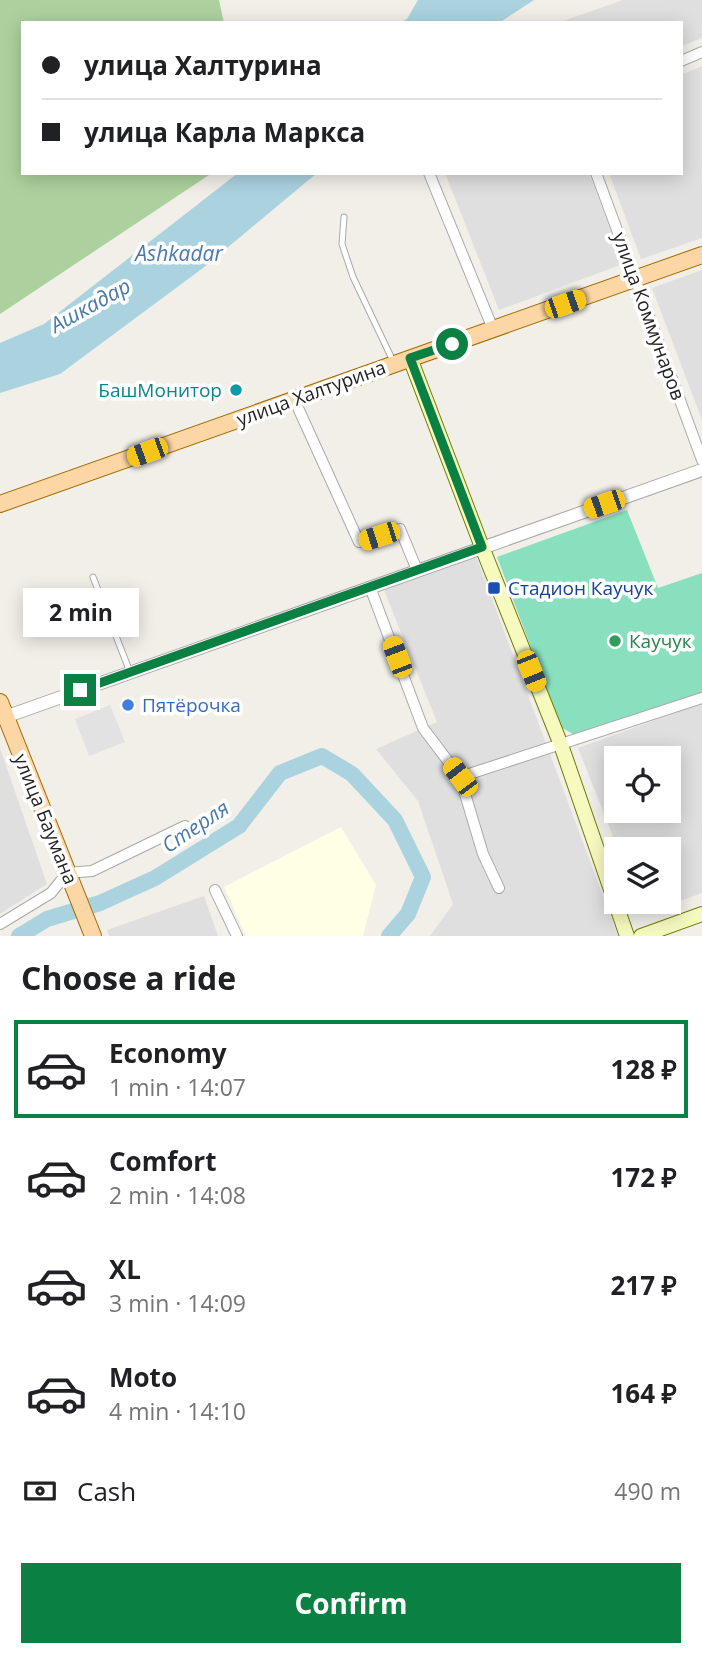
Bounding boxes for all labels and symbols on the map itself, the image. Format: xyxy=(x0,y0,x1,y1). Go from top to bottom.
street label: улица Коммунаров xyxy=(607,228,691,404)
water label: Ashkadar xyxy=(133,239,223,267)
water label: Ашкадар xyxy=(43,271,135,340)
car xyxy=(542,287,589,321)
route start xyxy=(436,328,468,360)
street label: улица Халтурина xyxy=(233,354,389,432)
place label: БашМонитор xyxy=(98,377,222,403)
marker: БашМонитор xyxy=(228,382,244,398)
car xyxy=(124,435,171,469)
car xyxy=(581,487,628,521)
car xyxy=(356,520,403,552)
place label: Стадион Каучук xyxy=(508,575,654,601)
marker: Стадион Каучук xyxy=(486,580,502,596)
callout: 2 min xyxy=(22,588,138,638)
place label: Каучук xyxy=(629,628,692,654)
marker: Каучук xyxy=(607,633,623,649)
car xyxy=(380,634,415,680)
car xyxy=(514,648,549,694)
route end xyxy=(64,674,96,706)
place label: Пятёрочка xyxy=(142,692,241,718)
marker: Пятёрочка xyxy=(120,697,136,713)
street label: улица Баумана xyxy=(8,750,84,888)
car xyxy=(439,754,482,800)
water label: Стерля xyxy=(156,793,234,859)

